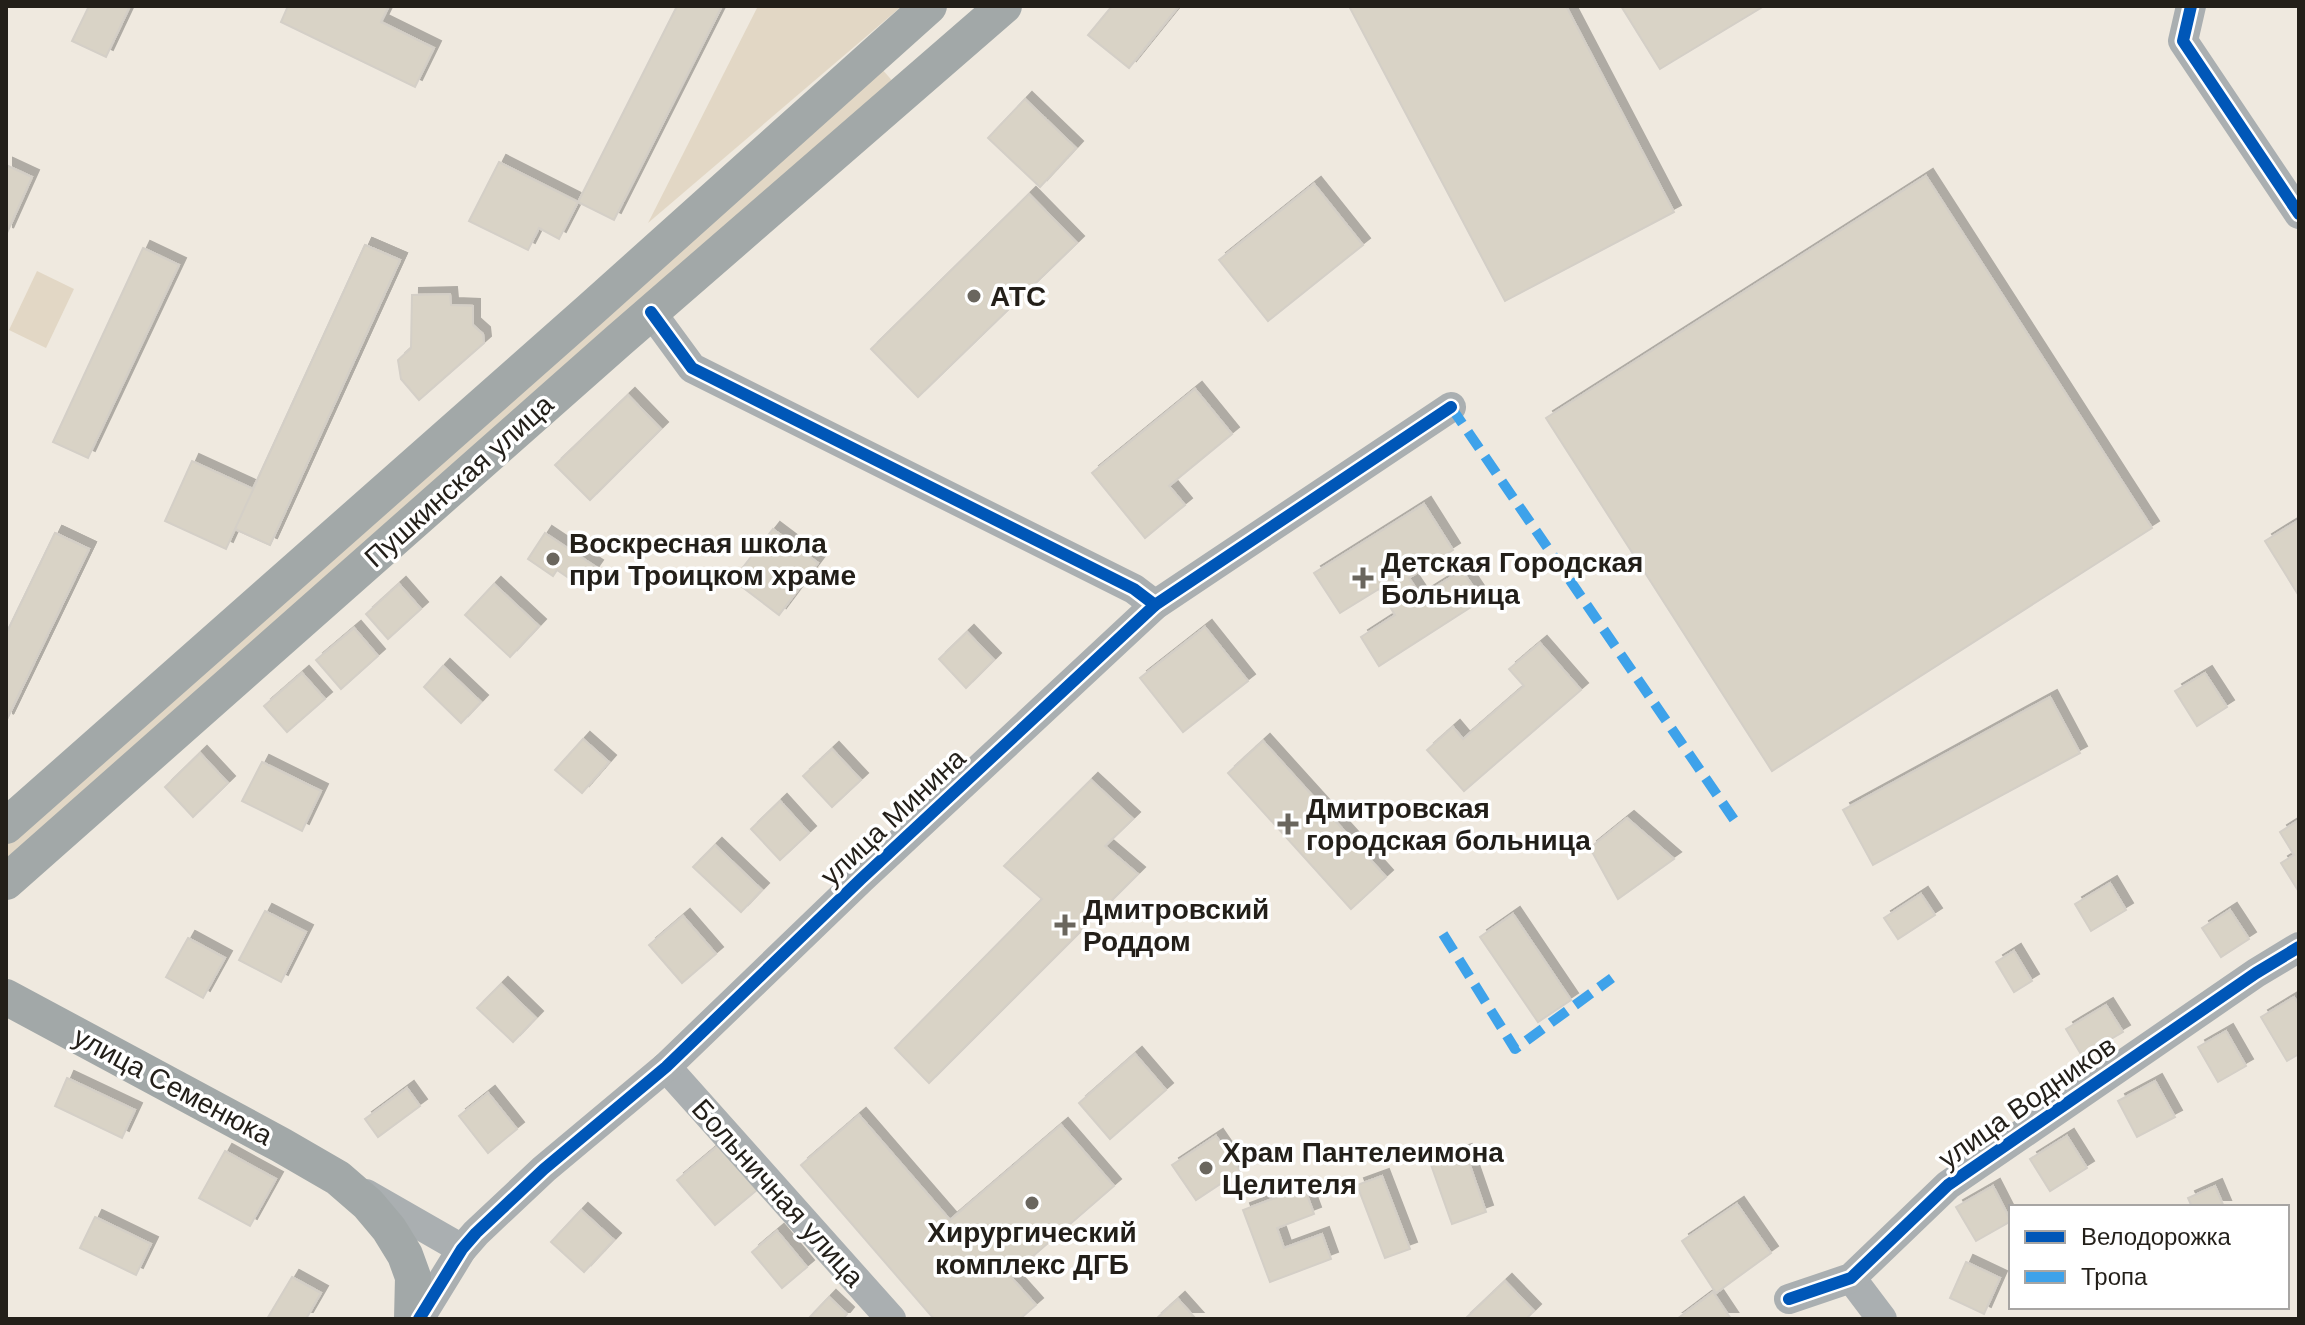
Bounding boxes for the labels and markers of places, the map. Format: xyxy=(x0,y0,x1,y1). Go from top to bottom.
place label: АТС xyxy=(990,281,1046,312)
marker: АТС xyxy=(965,287,983,305)
place label: Воскресная школа при Троицком храме xyxy=(569,528,856,591)
place label: Детская Городская Больница xyxy=(1381,547,1643,610)
marker: Воскресная школа при Троицком храме xyxy=(544,550,562,568)
marker: Детская Городская Больница xyxy=(1352,567,1374,589)
place label: Дмитровская городская больница xyxy=(1306,793,1591,856)
marker: Дмитровская городская больница xyxy=(1277,813,1299,835)
place label: Дмитровский Роддом xyxy=(1083,894,1269,957)
marker: Дмитровский Роддом xyxy=(1054,914,1076,936)
place label: Храм Пантелеимона Целителя xyxy=(1222,1137,1504,1200)
marker: Храм Пантелеимона Целителя xyxy=(1197,1159,1215,1177)
marker: Хирургический комплекс ДГБ xyxy=(1023,1194,1041,1212)
place label: Хирургический комплекс ДГБ xyxy=(927,1217,1137,1280)

